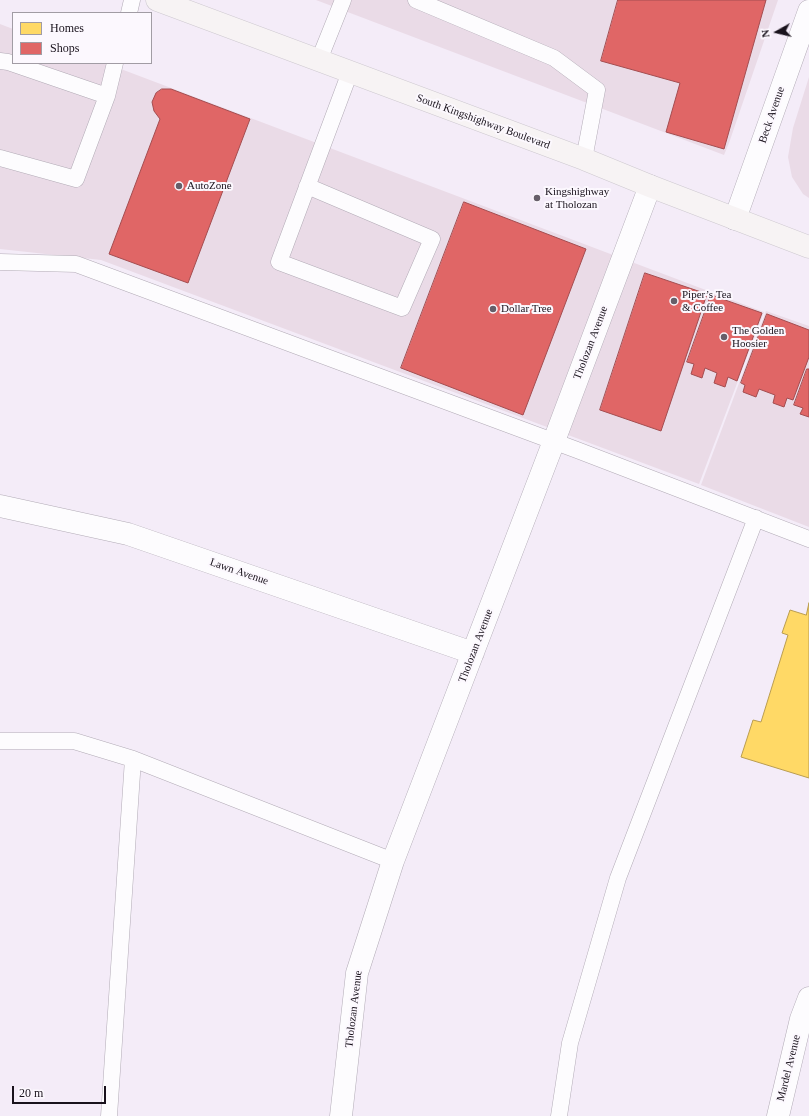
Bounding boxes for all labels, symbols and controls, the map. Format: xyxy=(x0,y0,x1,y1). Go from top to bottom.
legend xyxy=(12,12,152,64)
north arrow xyxy=(757,12,797,52)
text: Homes xyxy=(50,21,84,35)
text: N xyxy=(759,29,772,38)
text: Shops xyxy=(50,41,79,55)
street label: Beck Avenue xyxy=(756,85,788,145)
street label: South Kingshighway Boulevard xyxy=(414,92,552,152)
place label: AutoZone xyxy=(187,179,232,193)
marker: AutoZone xyxy=(174,181,184,191)
place label: Kingshighway at Tholozan xyxy=(545,185,609,211)
marker: Kingshighway at Tholozan xyxy=(532,193,542,203)
place label: Piper’s Tea & Coffee xyxy=(682,288,731,314)
marker: Piper’s Tea & Coffee xyxy=(669,296,679,306)
place label: Dollar Tree xyxy=(501,302,552,316)
marker: Dollar Tree xyxy=(488,304,498,314)
street label: Tholozan Avenue xyxy=(571,304,611,382)
place label: The Golden Hoosier xyxy=(732,324,784,350)
marker: The Golden Hoosier xyxy=(719,332,729,342)
street label: Lawn Avenue xyxy=(208,556,270,588)
street label: Tholozan Avenue xyxy=(456,607,496,685)
street label: Tholozan Avenue xyxy=(343,970,365,1048)
street label: Mardel Avenue xyxy=(774,1033,804,1103)
scale bar xyxy=(14,1078,108,1104)
text: 20 m xyxy=(19,1086,43,1100)

